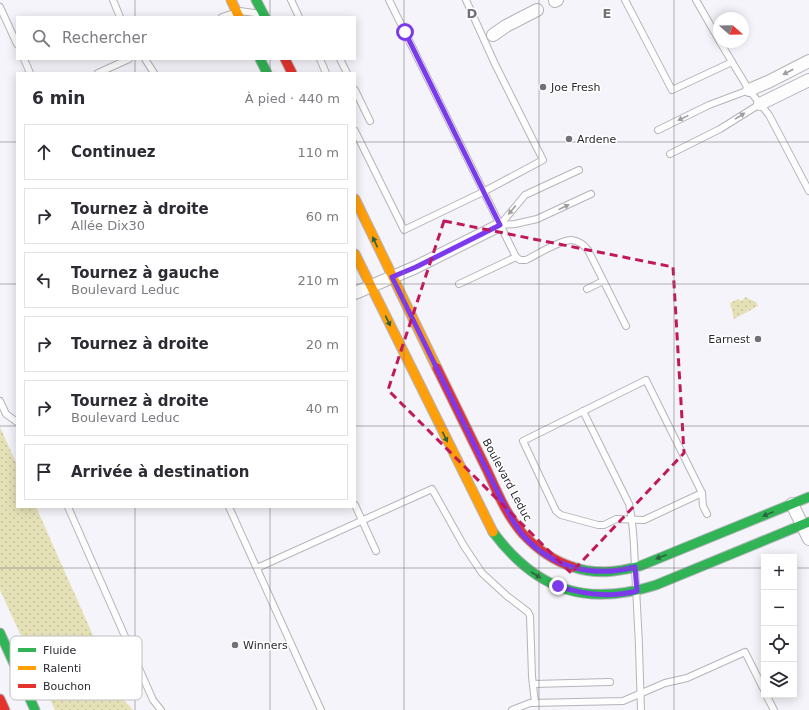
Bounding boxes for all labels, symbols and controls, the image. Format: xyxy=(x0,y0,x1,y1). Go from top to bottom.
text: D xyxy=(467,6,478,21)
text: E xyxy=(603,6,611,21)
north arrow xyxy=(713,12,749,48)
search box xyxy=(16,16,356,60)
route start xyxy=(396,23,414,41)
icon: search xyxy=(30,27,52,49)
text: Rechercher xyxy=(62,29,147,47)
one-way arrow xyxy=(782,68,794,75)
place label: Joe Fresh xyxy=(550,81,601,94)
marker: Joe Fresh xyxy=(538,82,548,92)
text: 6 min xyxy=(32,88,85,108)
text: À pied · 440 m xyxy=(245,91,340,106)
one-way arrow xyxy=(734,113,746,120)
one-way arrow xyxy=(678,115,689,121)
place label: Ardene xyxy=(577,133,617,146)
marker: Ardene xyxy=(564,134,574,144)
icon: ahead xyxy=(33,141,55,163)
text: Continuez xyxy=(71,143,156,161)
text: 110 m xyxy=(297,145,339,160)
text: Tournez à droite xyxy=(71,200,209,218)
one-way arrow xyxy=(558,203,570,210)
icon: right xyxy=(33,205,55,227)
one-way arrow xyxy=(508,205,517,215)
text: 60 m xyxy=(306,209,339,224)
text: Allée Dix30 xyxy=(71,218,145,233)
one-way arrow xyxy=(372,236,378,247)
text: Tournez à gauche xyxy=(71,264,219,282)
icon: left xyxy=(33,269,55,291)
text: 210 m xyxy=(297,273,339,288)
text: Boulevard Leduc xyxy=(71,282,180,297)
one-way arrow xyxy=(385,315,391,327)
icon: right xyxy=(33,333,55,355)
place label: Earnest xyxy=(708,333,751,346)
marker: Earnest xyxy=(753,334,763,344)
text: Tournez à droite xyxy=(71,335,209,353)
text: 20 m xyxy=(306,337,339,352)
text: Tournez à droite xyxy=(71,392,209,410)
icon: right xyxy=(33,397,55,419)
text: 40 m xyxy=(306,401,339,416)
text: Boulevard Leduc xyxy=(71,410,180,425)
one-way arrow xyxy=(442,432,448,443)
street label: Boulevard Leduc xyxy=(480,436,534,524)
icon: arrive xyxy=(33,461,55,483)
text: Arrivée à destination xyxy=(71,463,249,481)
one-way arrow xyxy=(761,511,773,517)
map controls xyxy=(761,554,797,698)
button: + xyxy=(761,554,797,590)
one-way arrow xyxy=(655,555,667,561)
one-way arrow xyxy=(531,571,541,579)
route end xyxy=(549,577,567,595)
button: − xyxy=(761,590,797,626)
button: locate xyxy=(761,626,797,662)
legend xyxy=(10,636,142,700)
place label: Winners xyxy=(243,639,288,652)
marker: Winners xyxy=(230,640,240,650)
text: Fluide xyxy=(43,644,76,657)
text: Ralenti xyxy=(43,662,81,675)
button: layers xyxy=(761,662,797,698)
text: Bouchon xyxy=(43,680,91,693)

